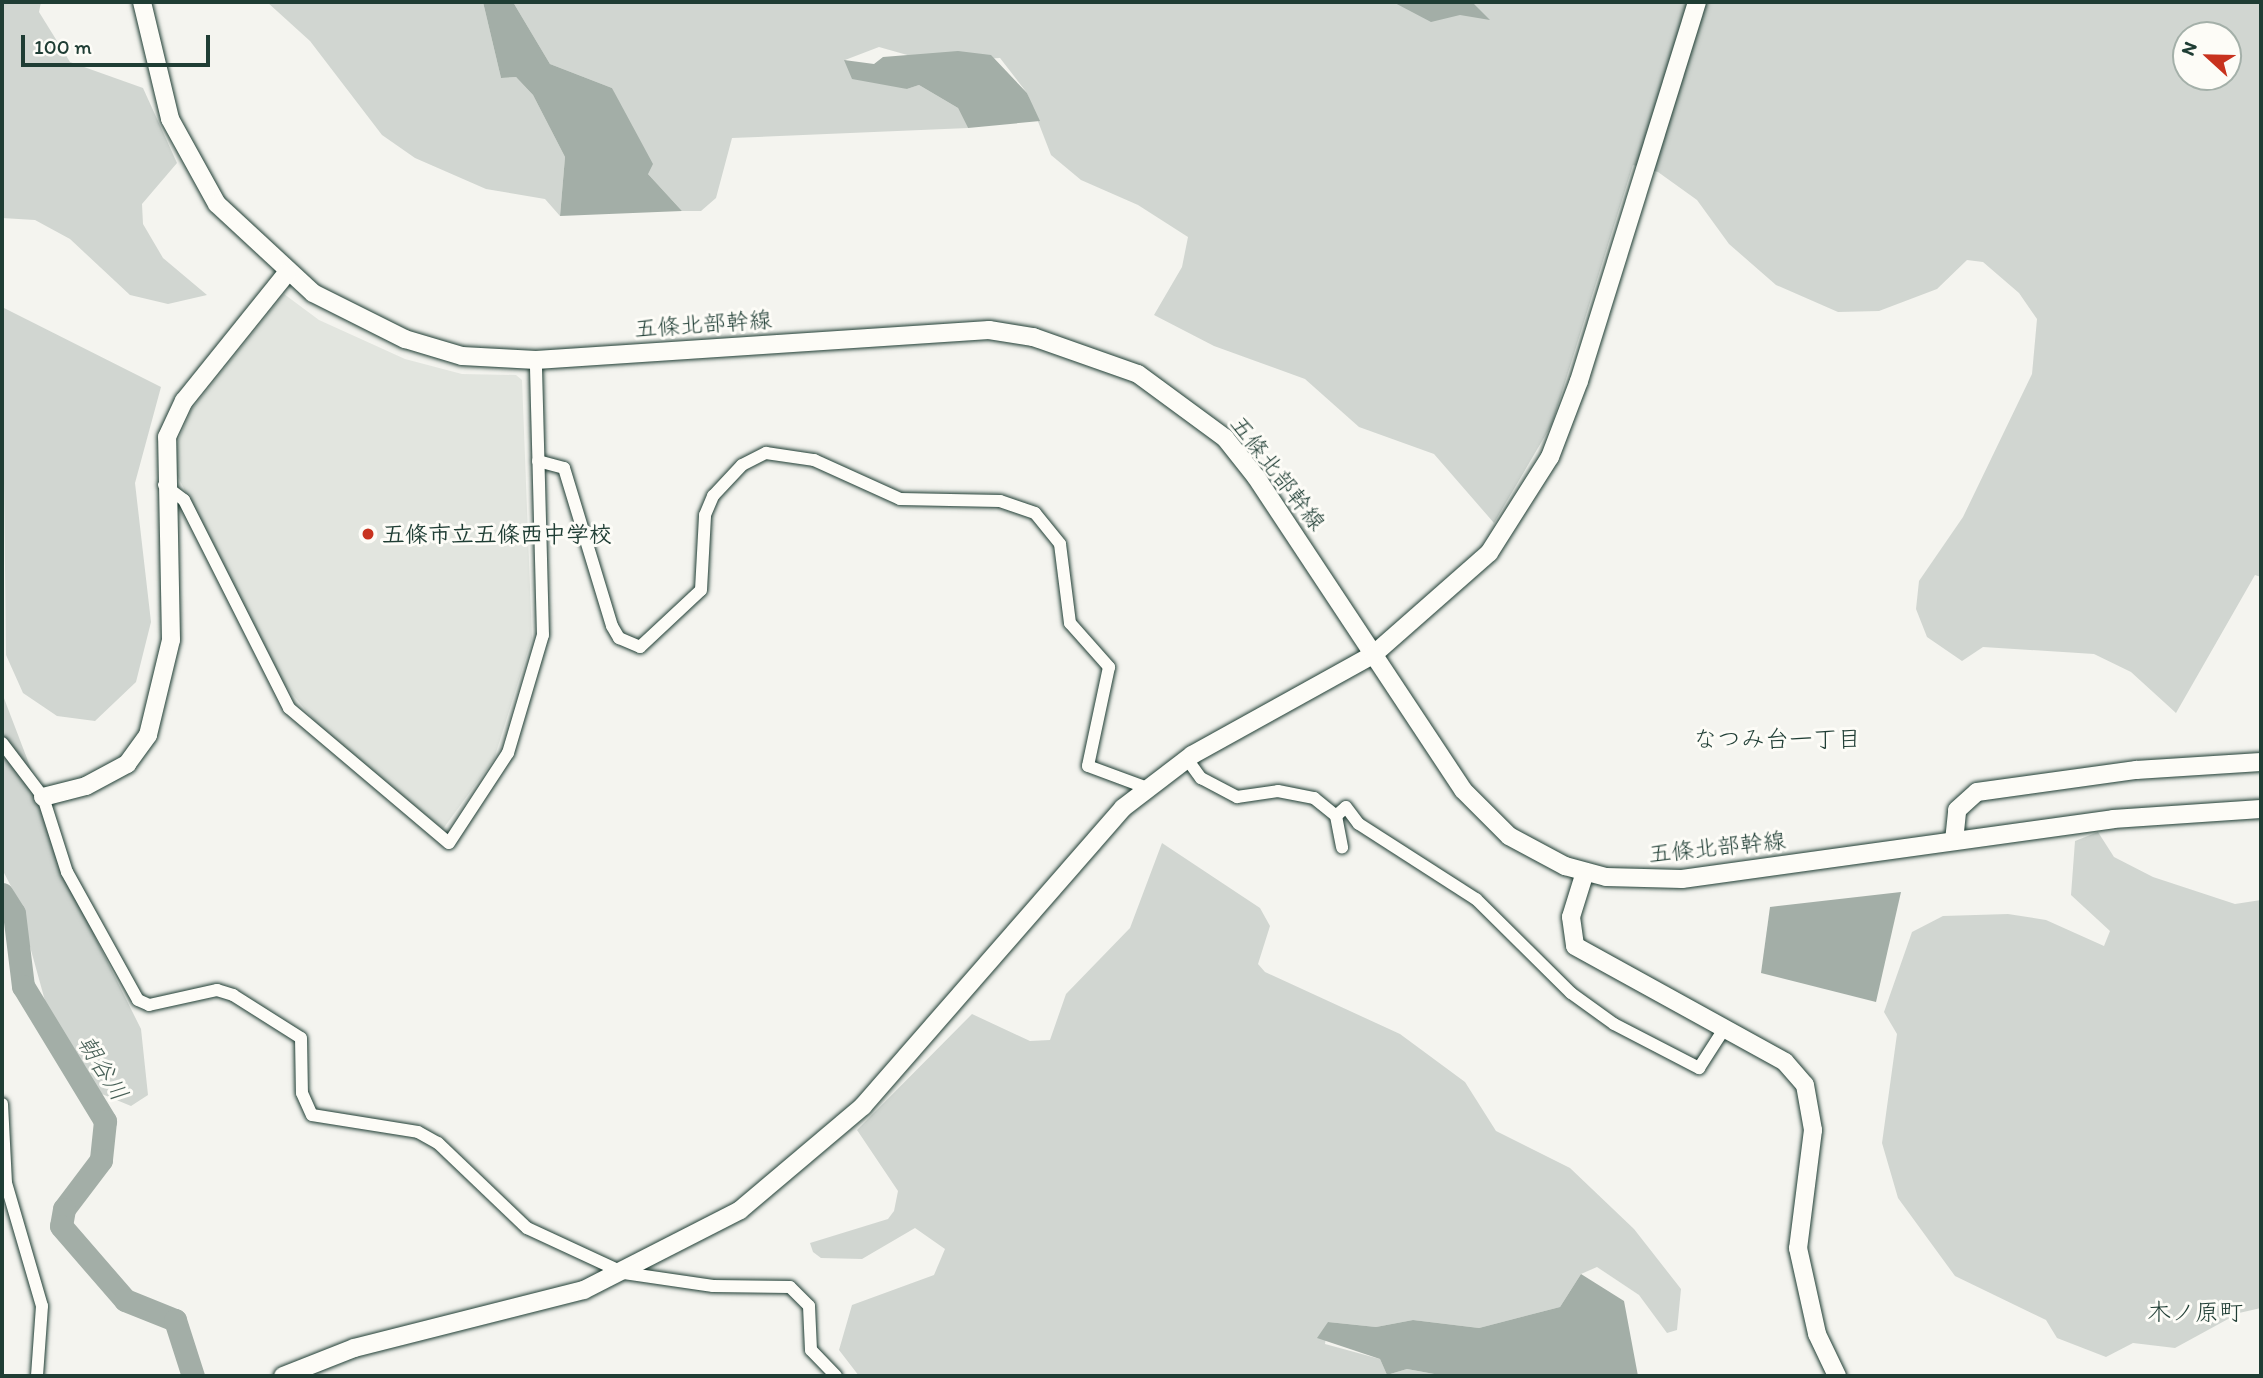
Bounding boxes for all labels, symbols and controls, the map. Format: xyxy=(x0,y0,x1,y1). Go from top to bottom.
scale bar xyxy=(24,21,214,65)
north arrow xyxy=(2172,21,2242,91)
text: 100 m xyxy=(34,34,92,59)
text: N xyxy=(2176,38,2202,59)
street label: 五條北部幹線 xyxy=(633,305,773,343)
street label: 五條北部幹線 xyxy=(1225,410,1331,536)
place label: 五條市立五條西中学校 xyxy=(382,520,612,548)
marker: 五條市立五條西中学校 xyxy=(360,526,376,542)
district label: なつみ台一丁目 xyxy=(1693,725,1861,753)
street label: 五條北部幹線 xyxy=(1647,826,1787,868)
water label: 朝谷川 xyxy=(72,1030,134,1106)
district label: 木ノ原町 xyxy=(2147,1298,2243,1326)

